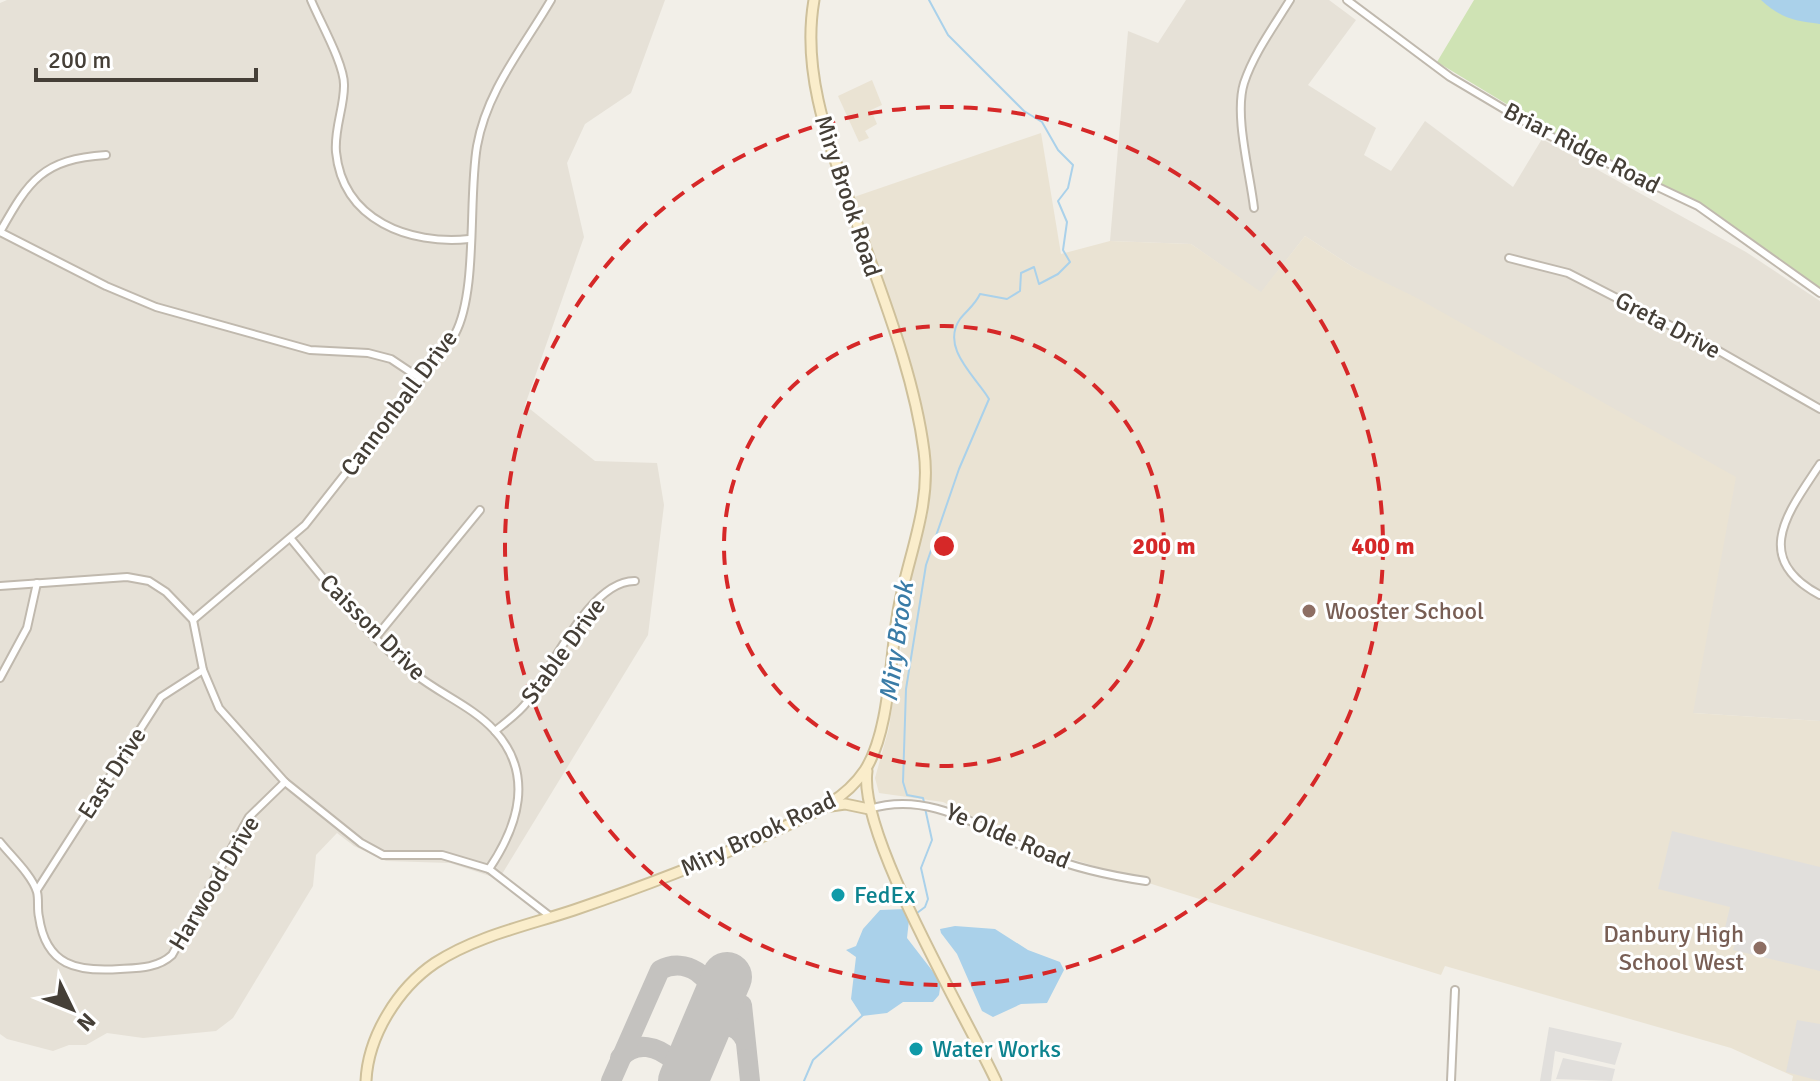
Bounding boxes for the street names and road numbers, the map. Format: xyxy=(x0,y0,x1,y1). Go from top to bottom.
street label: Briar Ridge Road xyxy=(1499,96,1665,200)
street label: Miry Brook Road xyxy=(808,111,888,281)
street label: Greta Drive xyxy=(1610,285,1726,365)
street label: Cannonball Drive xyxy=(334,324,464,482)
street label: Caisson Drive xyxy=(313,567,433,687)
street label: Stable Drive xyxy=(514,592,612,710)
street label: East Drive xyxy=(71,721,153,825)
street label: Miry Brook Road xyxy=(676,785,840,883)
street label: Ye Olde Road xyxy=(941,796,1075,876)
street label: Harwood Drive xyxy=(162,810,266,956)

